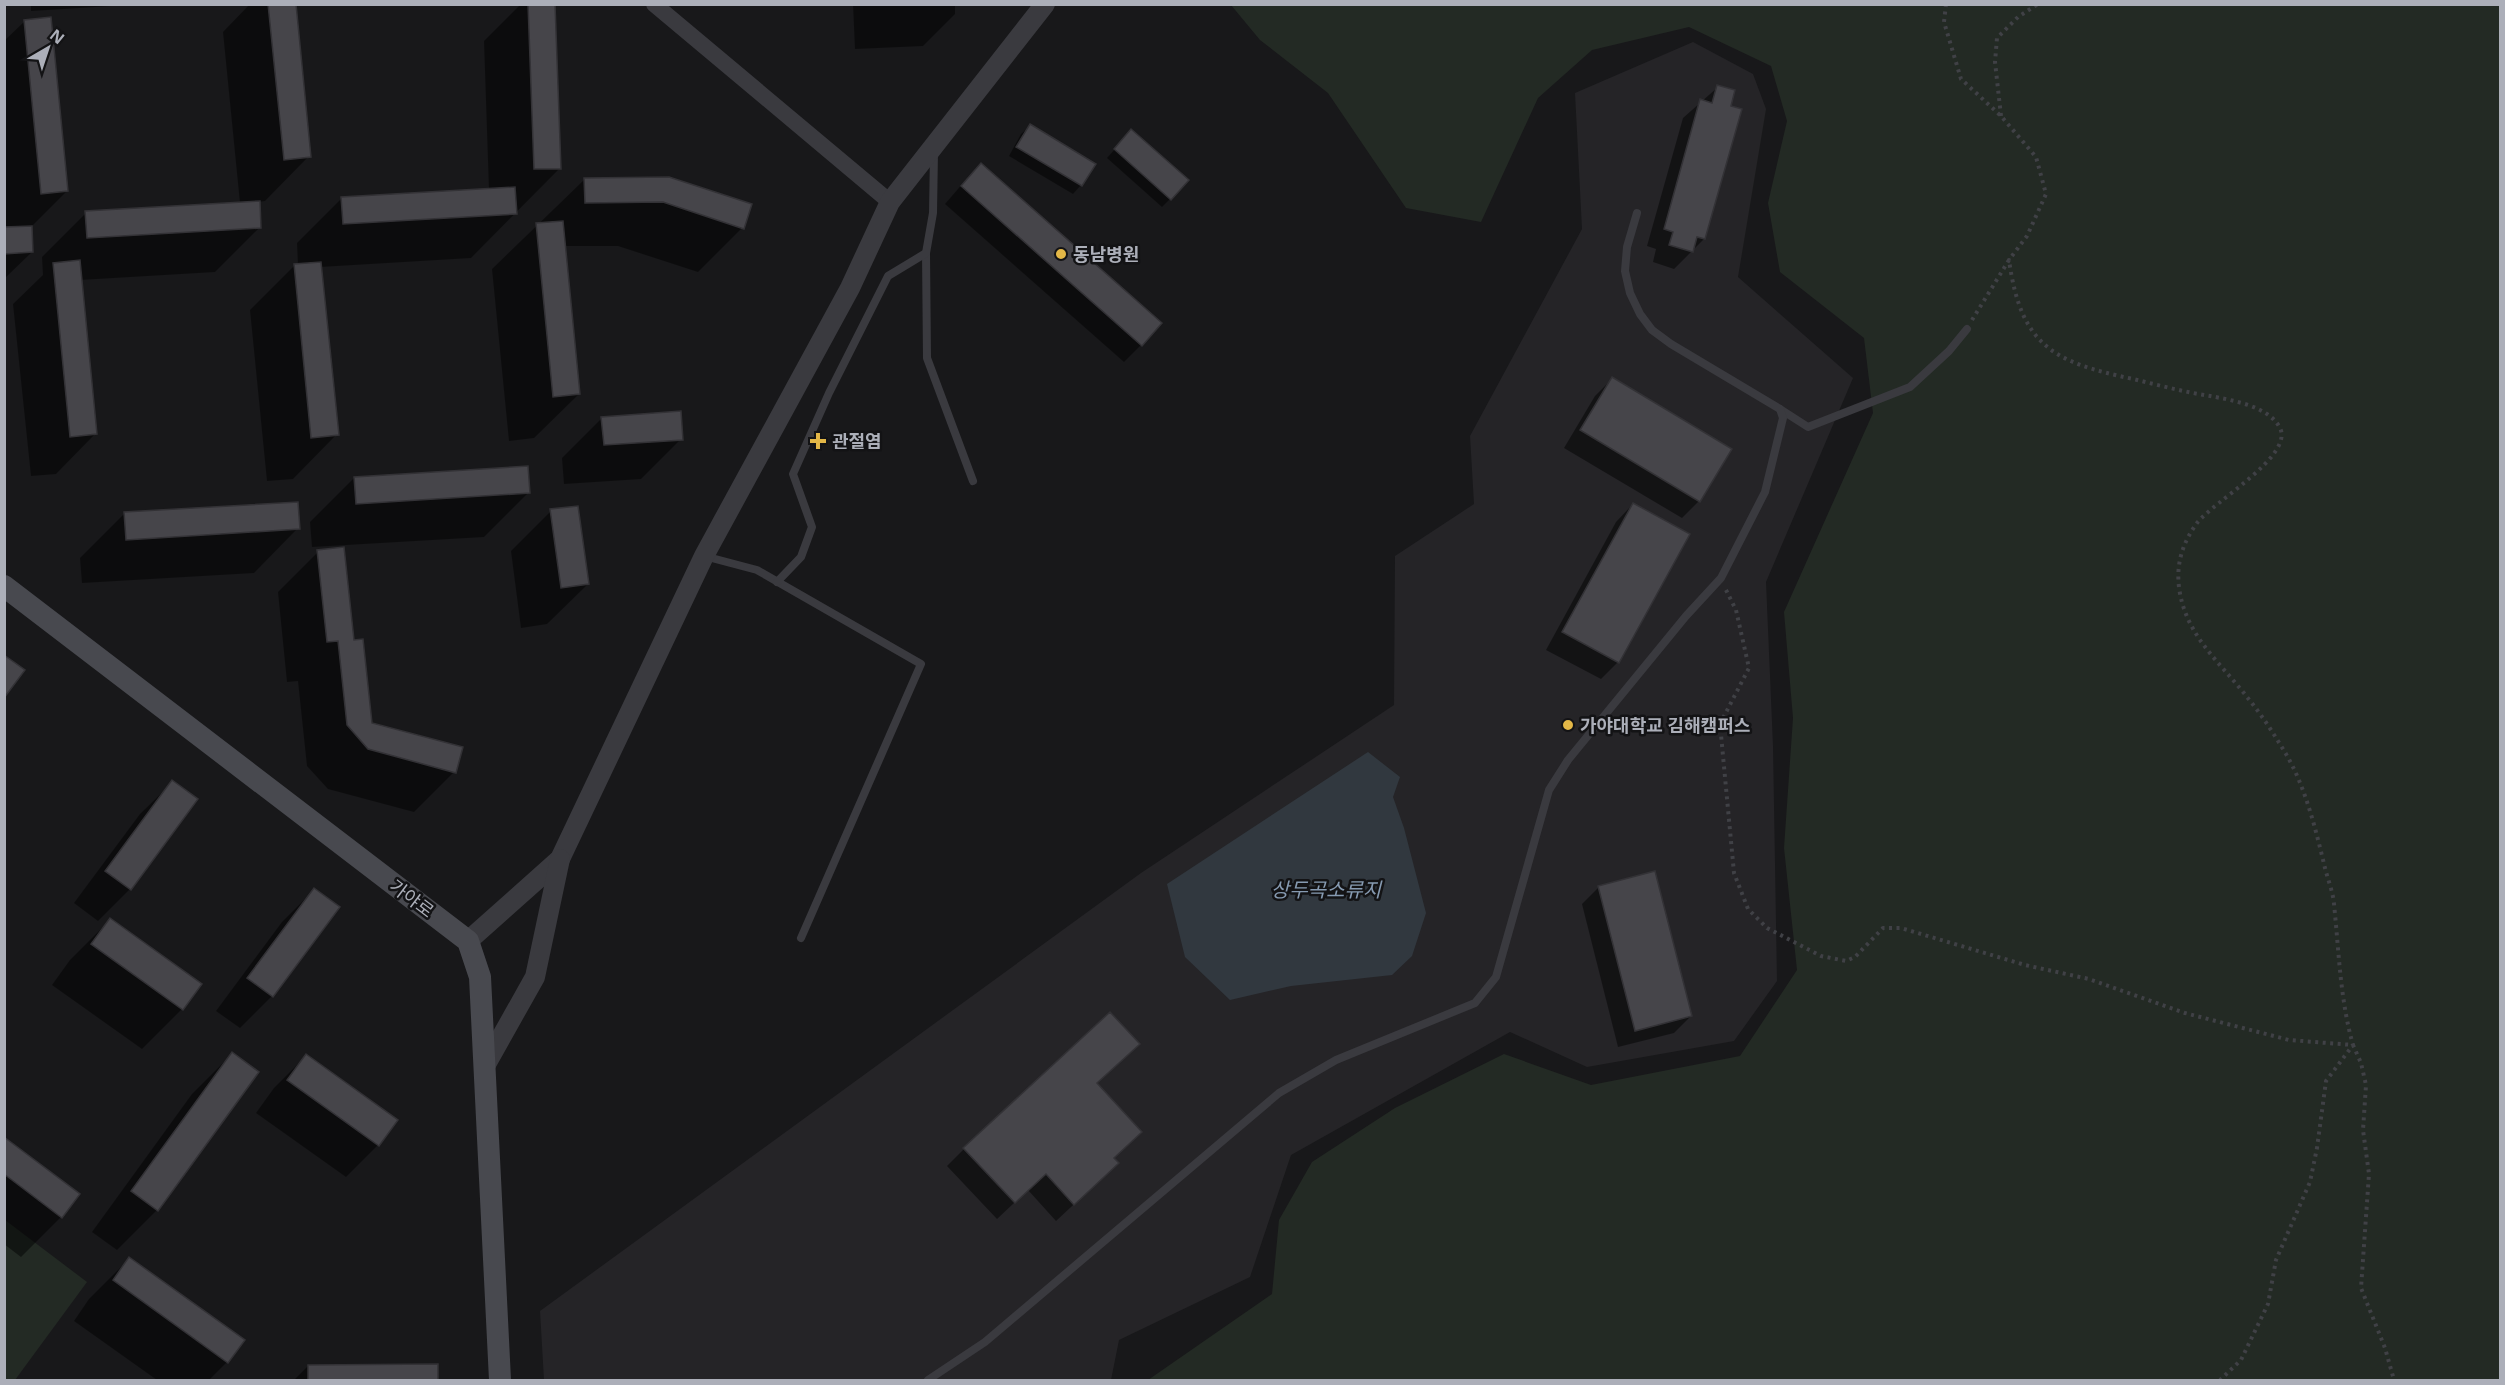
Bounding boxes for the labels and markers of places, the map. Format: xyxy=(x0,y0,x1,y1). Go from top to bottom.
place label: 동남병원 xyxy=(1073,242,1139,266)
marker: 동남병원 xyxy=(1054,247,1068,261)
place label: 관절염 xyxy=(832,429,882,453)
marker: 관절염 xyxy=(809,432,827,450)
place label: 가야대학교 김해캠퍼스 xyxy=(1580,713,1750,737)
marker: 가야대학교 김해캠퍼스 xyxy=(1561,718,1575,732)

